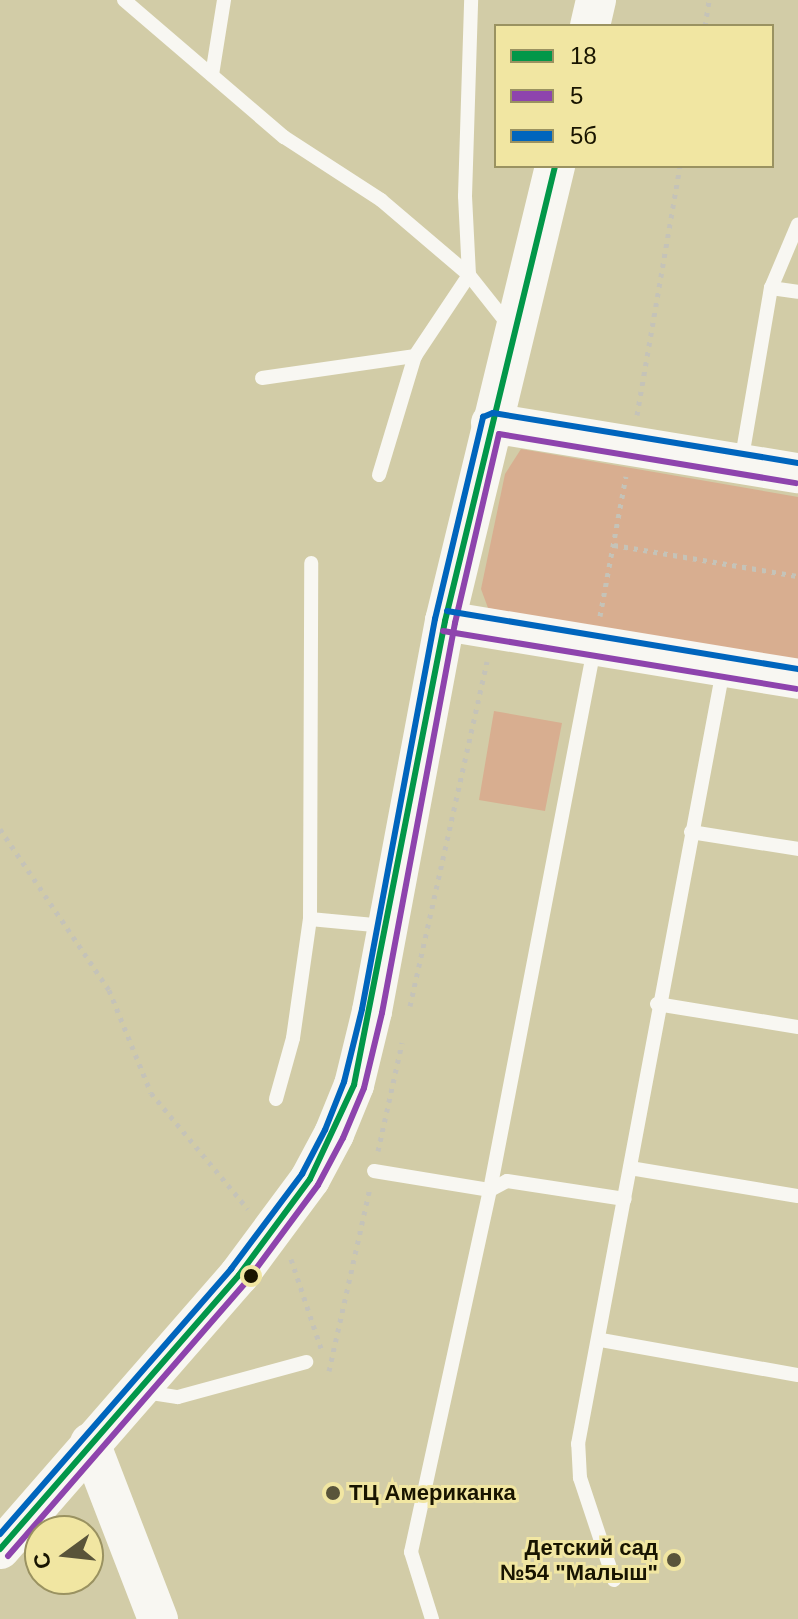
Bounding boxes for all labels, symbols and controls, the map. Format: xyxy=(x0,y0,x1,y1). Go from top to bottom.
legend xyxy=(494,24,774,168)
text: 18 xyxy=(570,42,597,69)
text: 5 xyxy=(570,82,583,109)
text: 5б xyxy=(570,122,597,149)
unlabelled marker xyxy=(243,1268,259,1284)
place label: ТЦ Американка xyxy=(349,1480,516,1506)
marker: ТЦ Американка xyxy=(324,1484,342,1502)
north arrow xyxy=(24,1515,104,1595)
place label: Детский сад №54 "Малыш" xyxy=(500,1534,658,1586)
text: С xyxy=(28,1550,56,1572)
marker: Детский сад №54 "Малыш" xyxy=(665,1551,683,1569)

